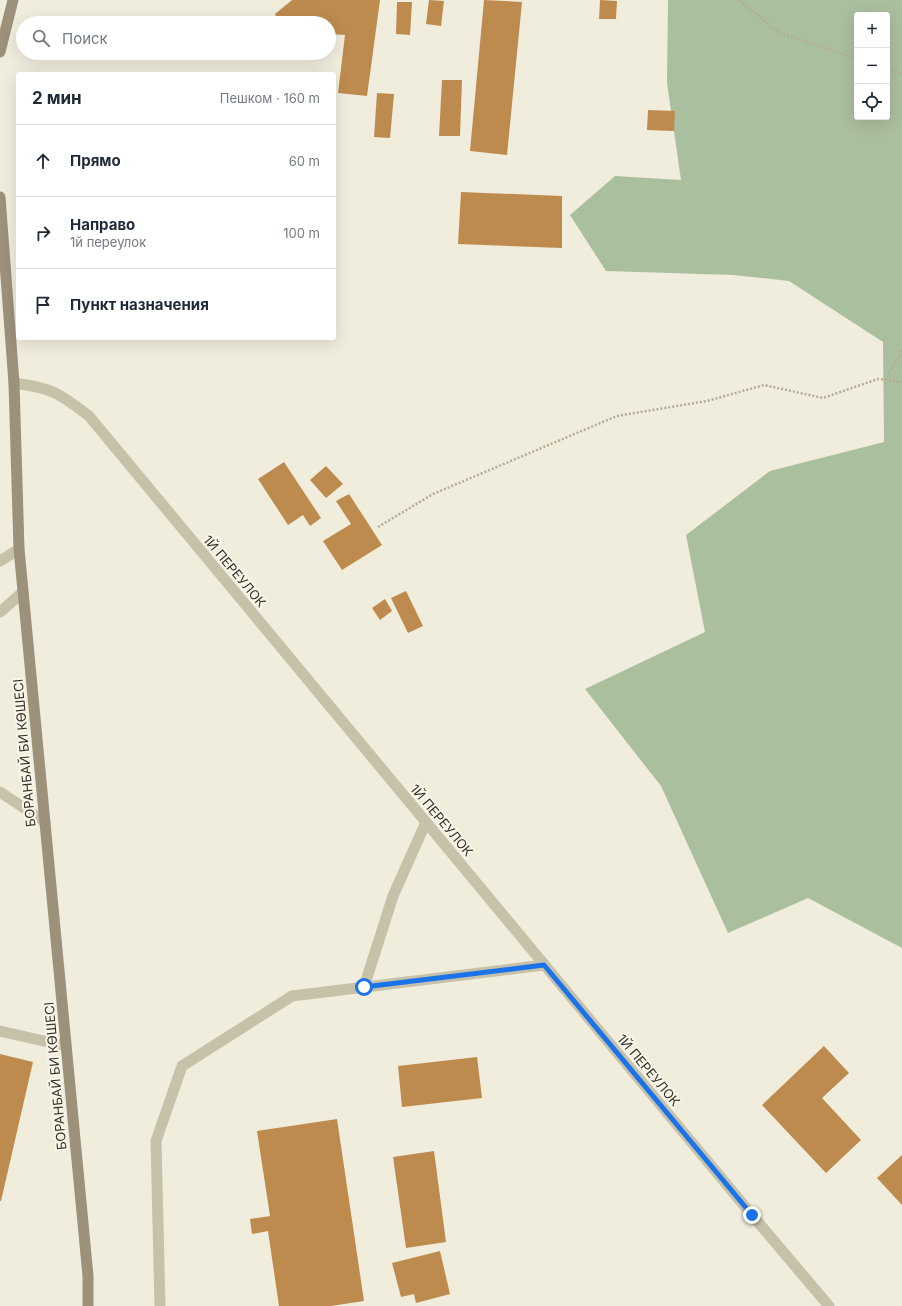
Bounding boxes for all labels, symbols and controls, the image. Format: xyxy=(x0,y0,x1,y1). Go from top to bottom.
map controls xyxy=(854,12,890,120)
button: + xyxy=(854,12,890,48)
search box xyxy=(16,16,336,60)
icon: search xyxy=(30,27,52,49)
text: Поиск xyxy=(62,29,108,48)
button: − xyxy=(854,48,890,84)
button: locate xyxy=(854,84,890,120)
text: 2 мин xyxy=(32,88,82,108)
text: Пешком · 160 m xyxy=(220,90,320,106)
icon: ahead xyxy=(32,150,54,172)
text: Прямо xyxy=(70,151,121,170)
text: 60 m xyxy=(289,153,320,169)
text: Направо xyxy=(70,215,135,234)
icon: right xyxy=(32,222,54,244)
text: 100 m xyxy=(283,225,320,241)
text: 1й переулок xyxy=(70,234,146,250)
icon: arrive xyxy=(32,294,54,316)
text: Пункт назначения xyxy=(70,295,209,314)
street label: 1Й ПЕРЕУЛОК xyxy=(200,532,270,610)
street label: БОРАНБАЙ БИ КӨШЕСІ xyxy=(10,678,38,828)
street label: 1Й ПЕРЕУЛОК xyxy=(407,781,477,859)
route start xyxy=(355,978,373,996)
street label: БОРАНБАЙ БИ КӨШЕСІ xyxy=(41,1001,69,1151)
street label: 1Й ПЕРЕУЛОК xyxy=(614,1031,684,1109)
route end xyxy=(743,1206,761,1224)

